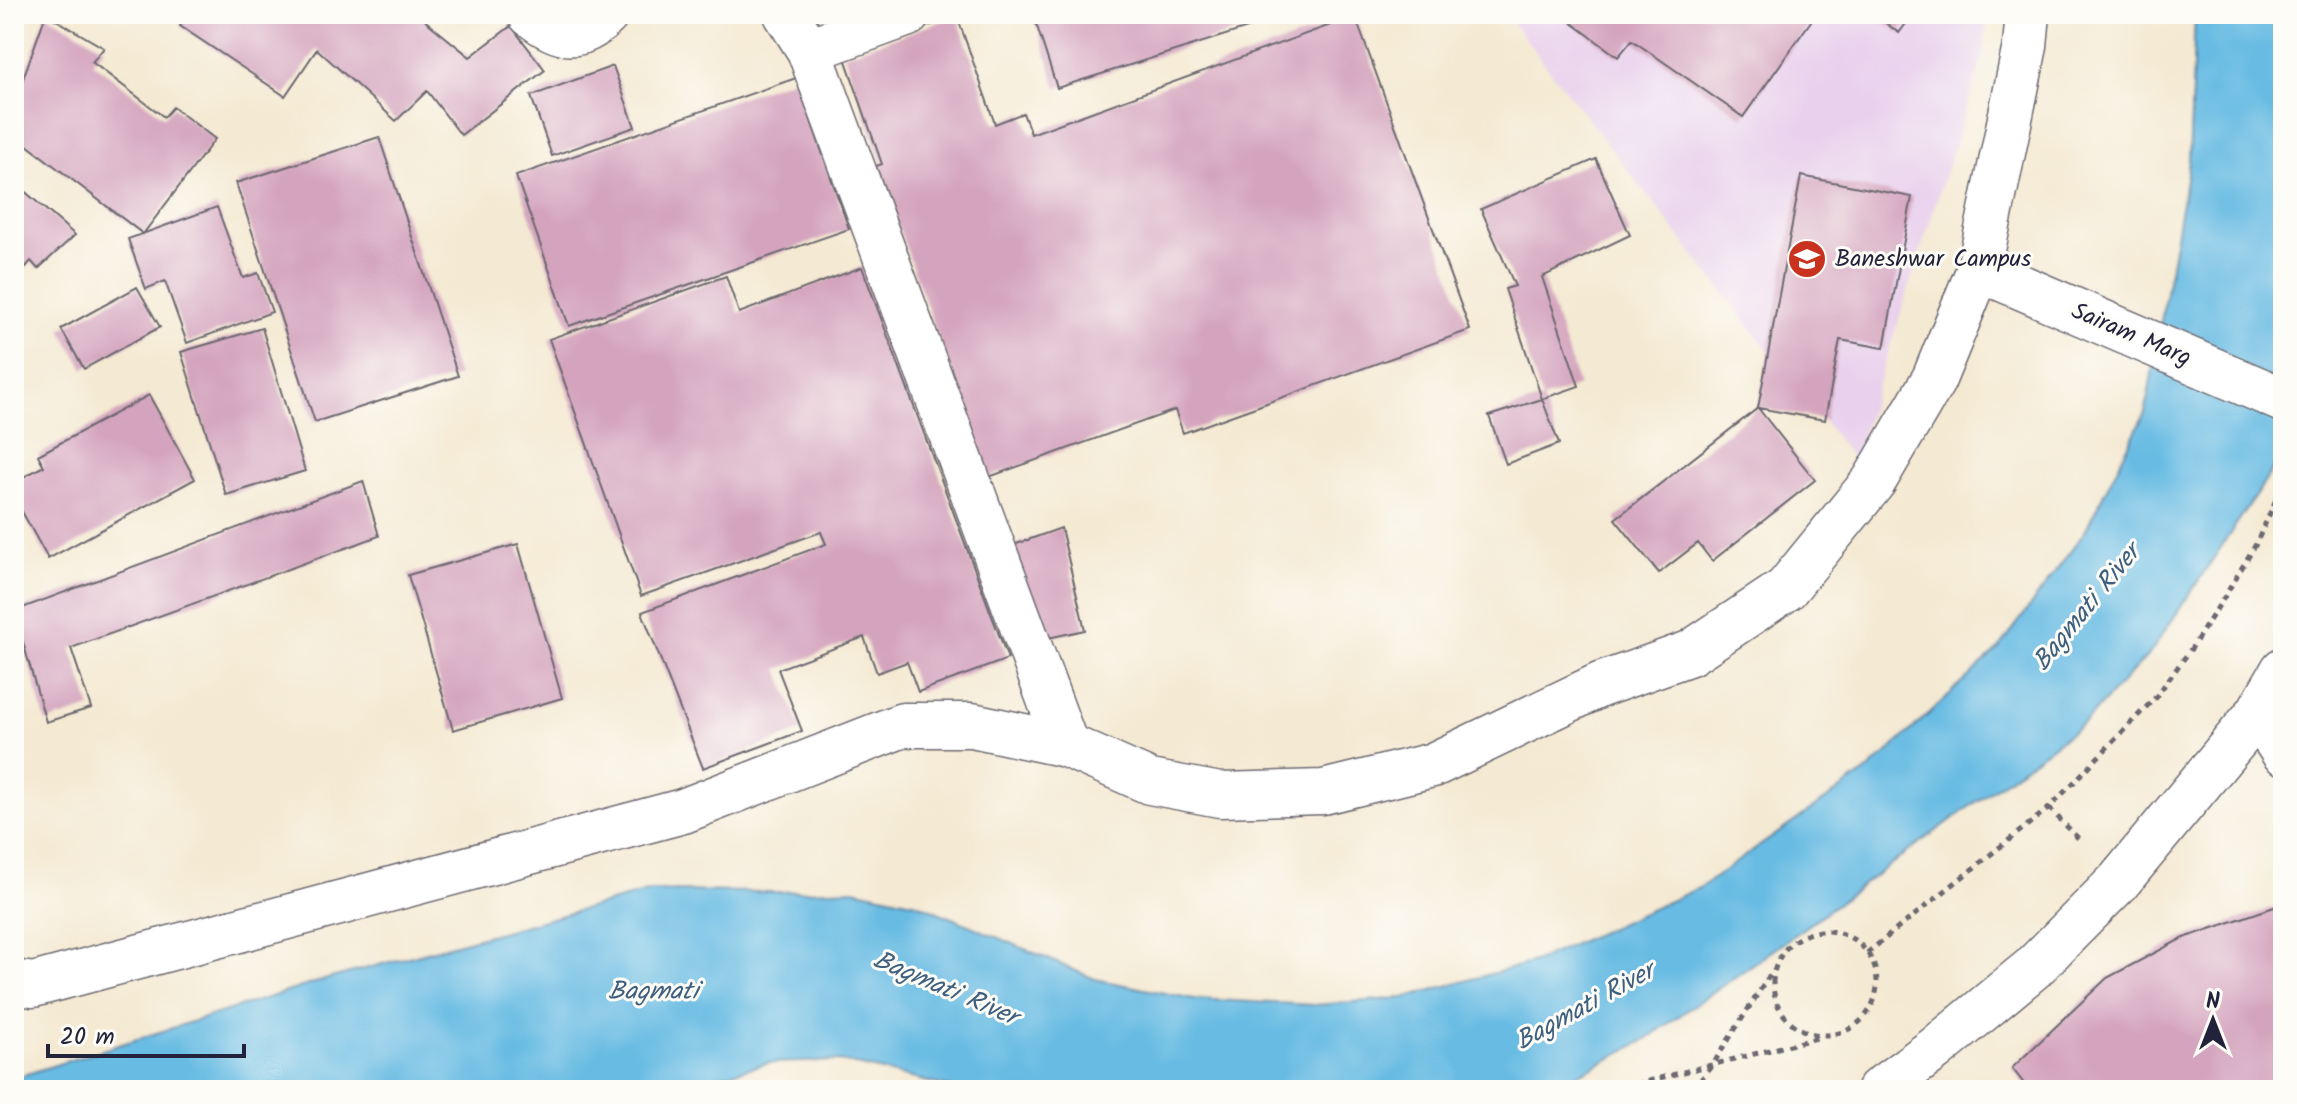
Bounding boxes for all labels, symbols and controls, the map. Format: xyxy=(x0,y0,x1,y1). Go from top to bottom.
school or university icon: Baneshwar Campus xyxy=(1786,238,1828,280)
place label: Baneshwar Campus xyxy=(1835,240,2031,279)
street label: Sairam Marg xyxy=(2065,292,2197,378)
water label: Bagmati River xyxy=(2022,531,2155,681)
water label: Bagmati River xyxy=(866,940,1029,1040)
water label: Bagmati River xyxy=(1508,949,1667,1063)
water label: Bagmati xyxy=(608,971,704,1013)
north arrow xyxy=(2173,980,2253,1060)
text: N xyxy=(2206,985,2220,1020)
scale bar xyxy=(48,1008,244,1058)
text: 20 m xyxy=(60,1018,115,1057)

